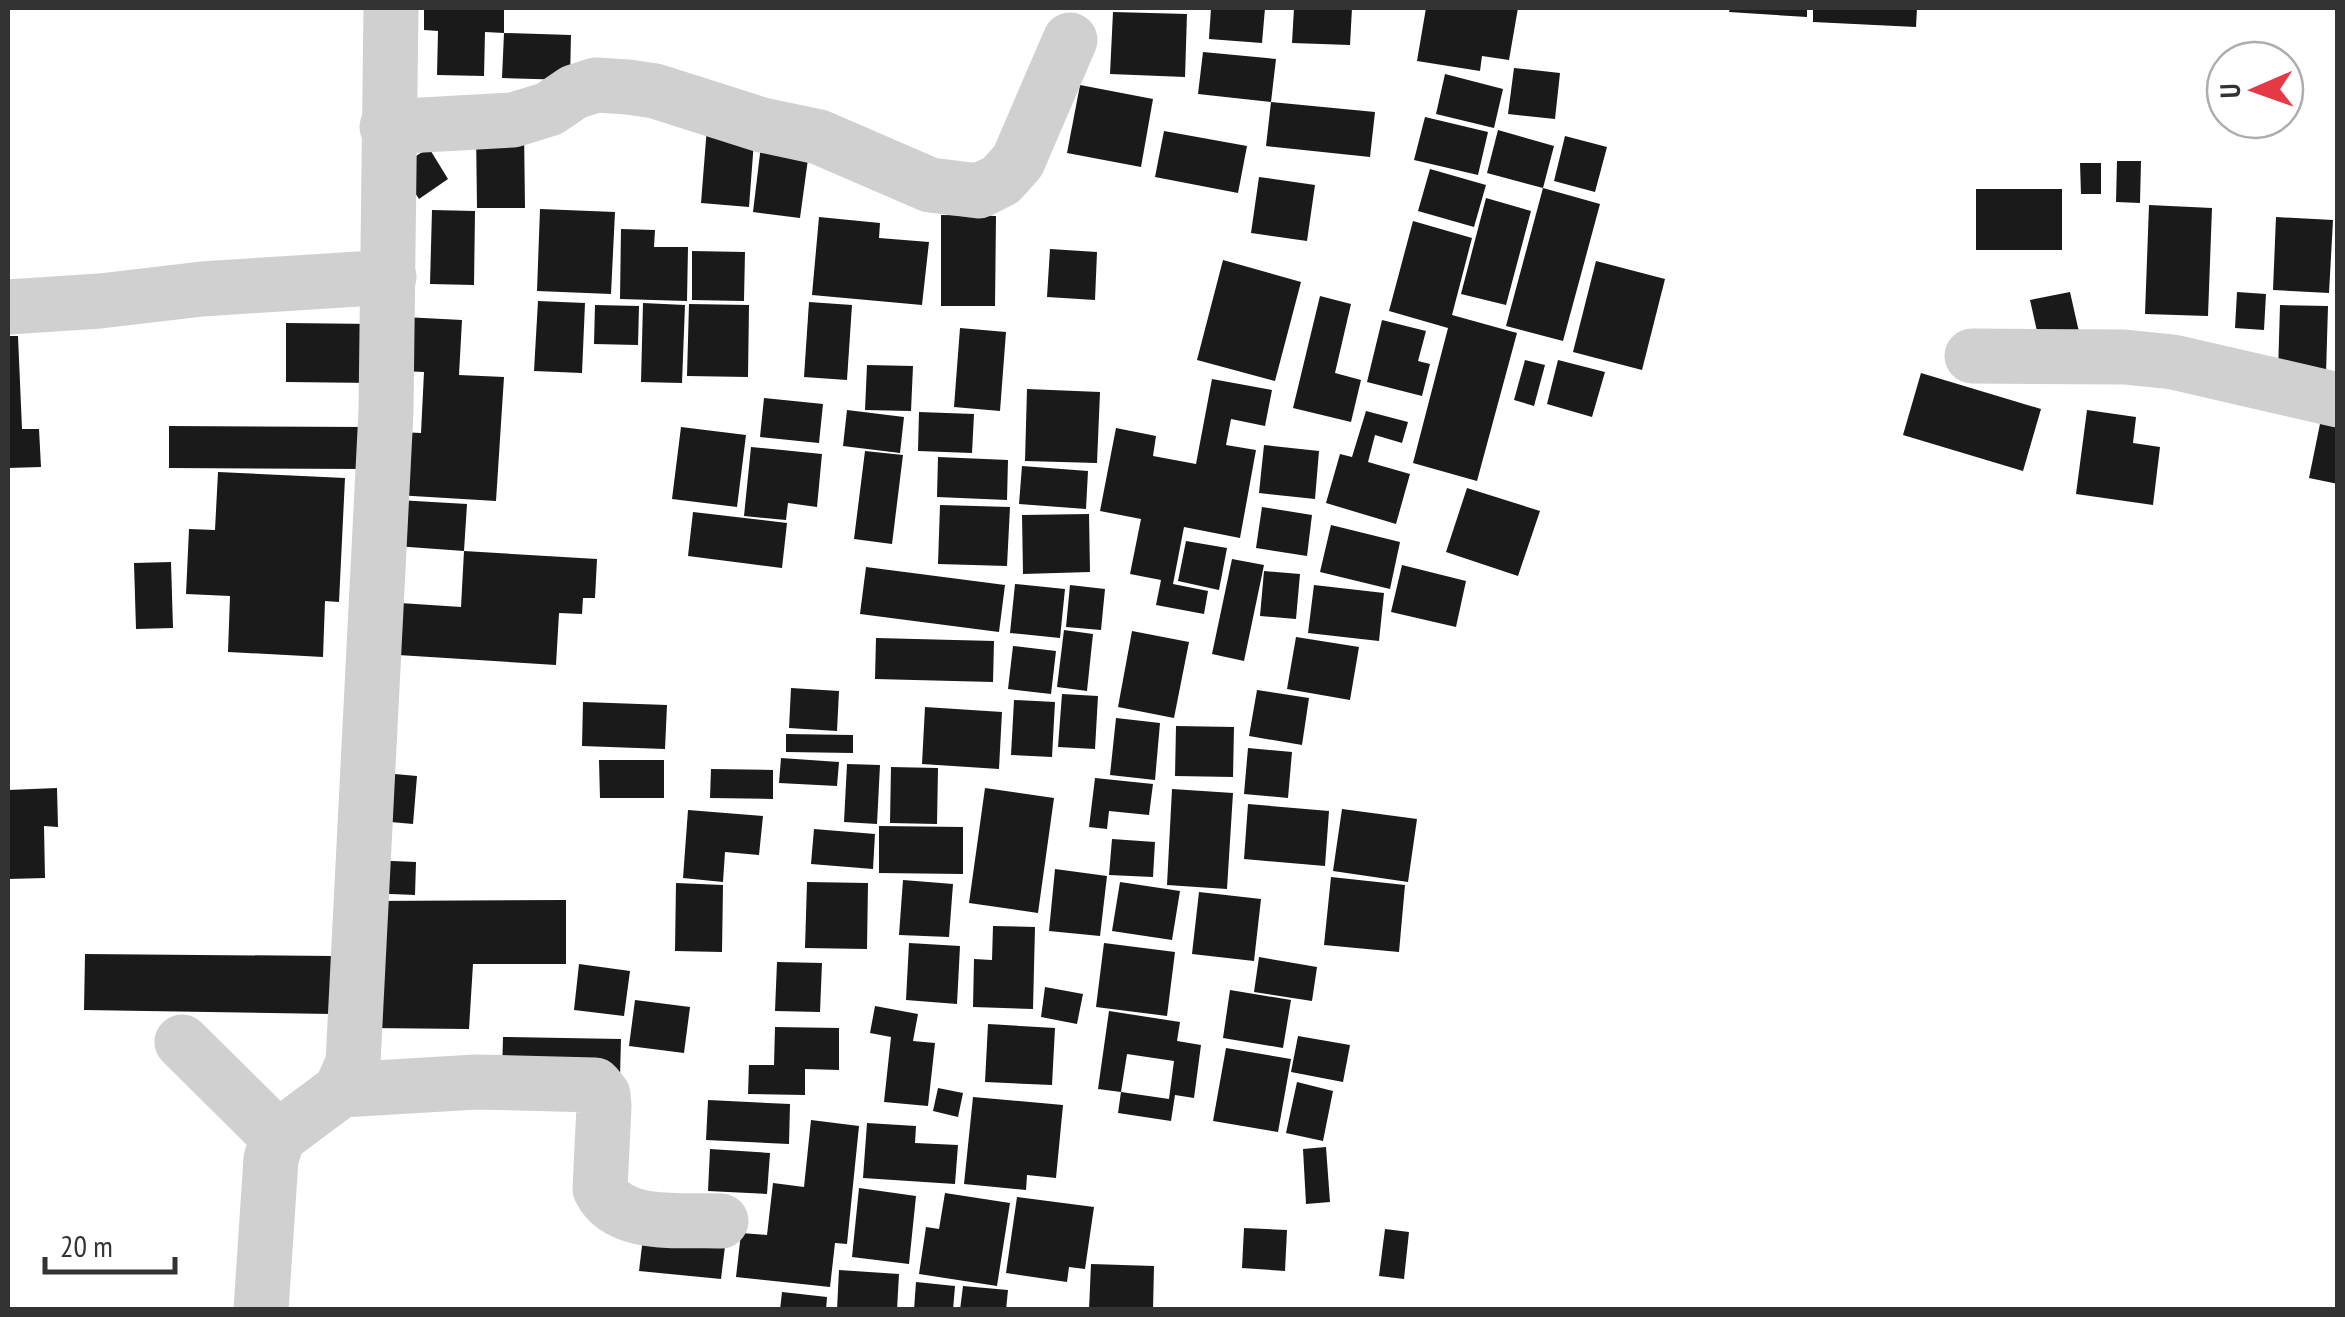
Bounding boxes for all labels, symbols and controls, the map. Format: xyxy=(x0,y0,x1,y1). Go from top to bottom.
north arrow xyxy=(2205,40,2305,140)
text: U xyxy=(2211,83,2248,99)
scale bar xyxy=(45,1212,175,1274)
text: 20 m xyxy=(60,1226,113,1265)

